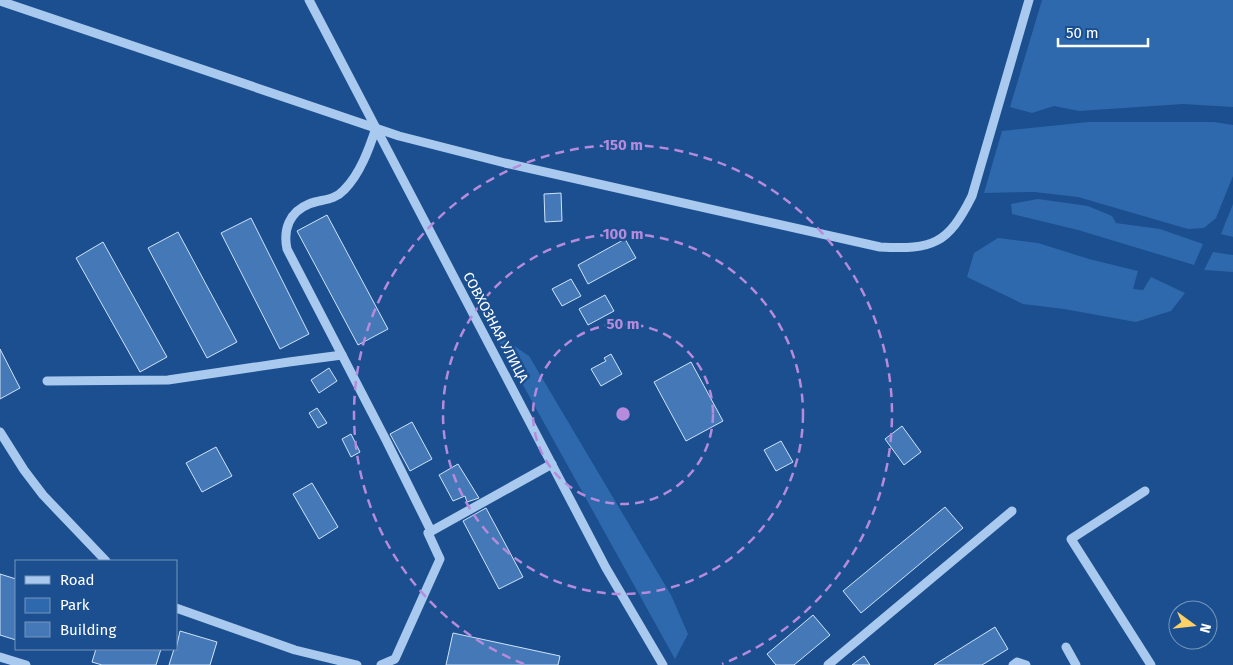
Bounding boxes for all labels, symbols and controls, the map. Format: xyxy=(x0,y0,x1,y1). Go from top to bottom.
scale bar xyxy=(1058,15,1148,47)
text: 50 m xyxy=(1066,24,1099,42)
text: 150 m xyxy=(603,136,643,154)
text: 100 m xyxy=(603,225,643,243)
street label: СОВХОЗНАЯ УЛИЦА xyxy=(459,269,532,385)
text: 50 m xyxy=(606,315,640,333)
centre of rings xyxy=(614,405,632,423)
legend xyxy=(15,560,178,650)
text: Road xyxy=(60,571,95,589)
text: Park xyxy=(60,596,90,614)
north arrow xyxy=(1168,600,1218,650)
text: Building xyxy=(60,621,116,639)
text: N xyxy=(1196,622,1214,635)

